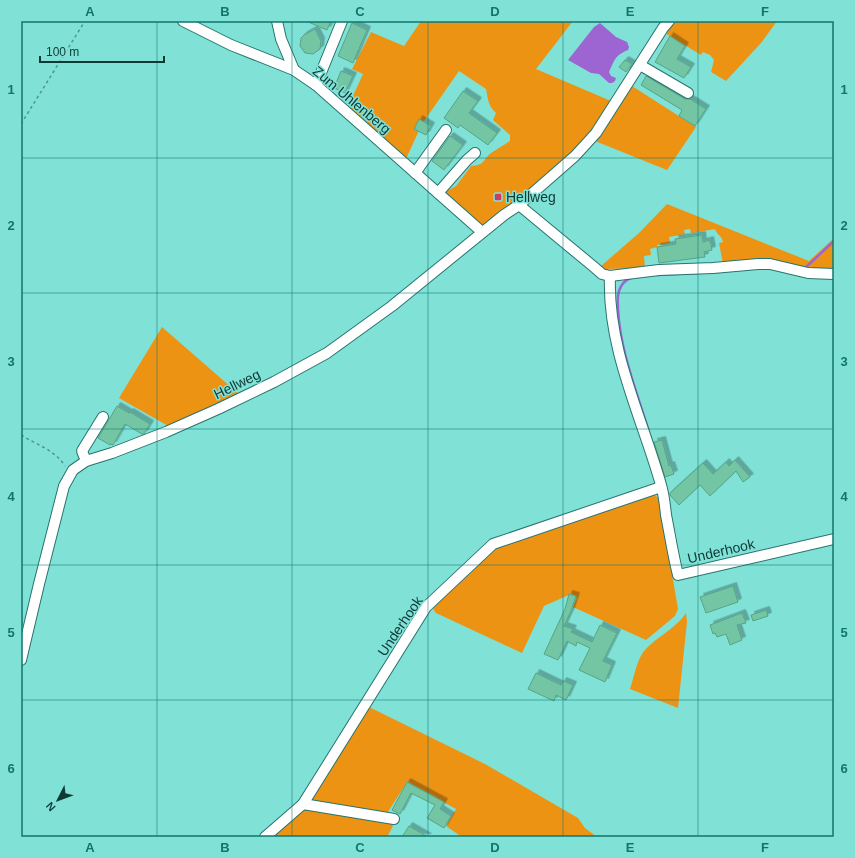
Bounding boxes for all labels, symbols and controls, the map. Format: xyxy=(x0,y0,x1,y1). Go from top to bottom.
text: A xyxy=(85,4,95,19)
text: B xyxy=(220,4,230,19)
text: C xyxy=(355,4,365,19)
text: D xyxy=(490,4,500,19)
text: E xyxy=(626,4,635,19)
text: F xyxy=(761,4,769,19)
scale bar xyxy=(40,38,164,64)
text: 100 m xyxy=(46,45,79,59)
street label: Zum Uhlenberg xyxy=(310,63,394,137)
text: 1 xyxy=(7,82,15,97)
text: 1 xyxy=(840,82,848,97)
place label: Hellweg xyxy=(506,189,556,205)
marker: Hellweg xyxy=(493,192,503,202)
text: 2 xyxy=(7,218,15,233)
text: 2 xyxy=(840,218,848,233)
text: 3 xyxy=(7,354,15,369)
text: 3 xyxy=(840,354,848,369)
street label: Hellweg xyxy=(211,366,263,402)
text: 4 xyxy=(7,489,15,504)
text: 4 xyxy=(840,489,848,504)
street label: Underhook xyxy=(686,535,757,566)
street label: Underhook xyxy=(374,592,426,659)
text: 5 xyxy=(7,625,15,640)
text: 5 xyxy=(840,625,848,640)
text: 6 xyxy=(7,761,15,776)
text: 6 xyxy=(840,761,848,776)
north arrow xyxy=(38,780,78,820)
text: N xyxy=(43,800,58,814)
text: A xyxy=(85,840,95,855)
text: B xyxy=(220,840,230,855)
text: C xyxy=(355,840,365,855)
text: D xyxy=(490,840,500,855)
text: E xyxy=(626,840,635,855)
text: F xyxy=(761,840,769,855)

